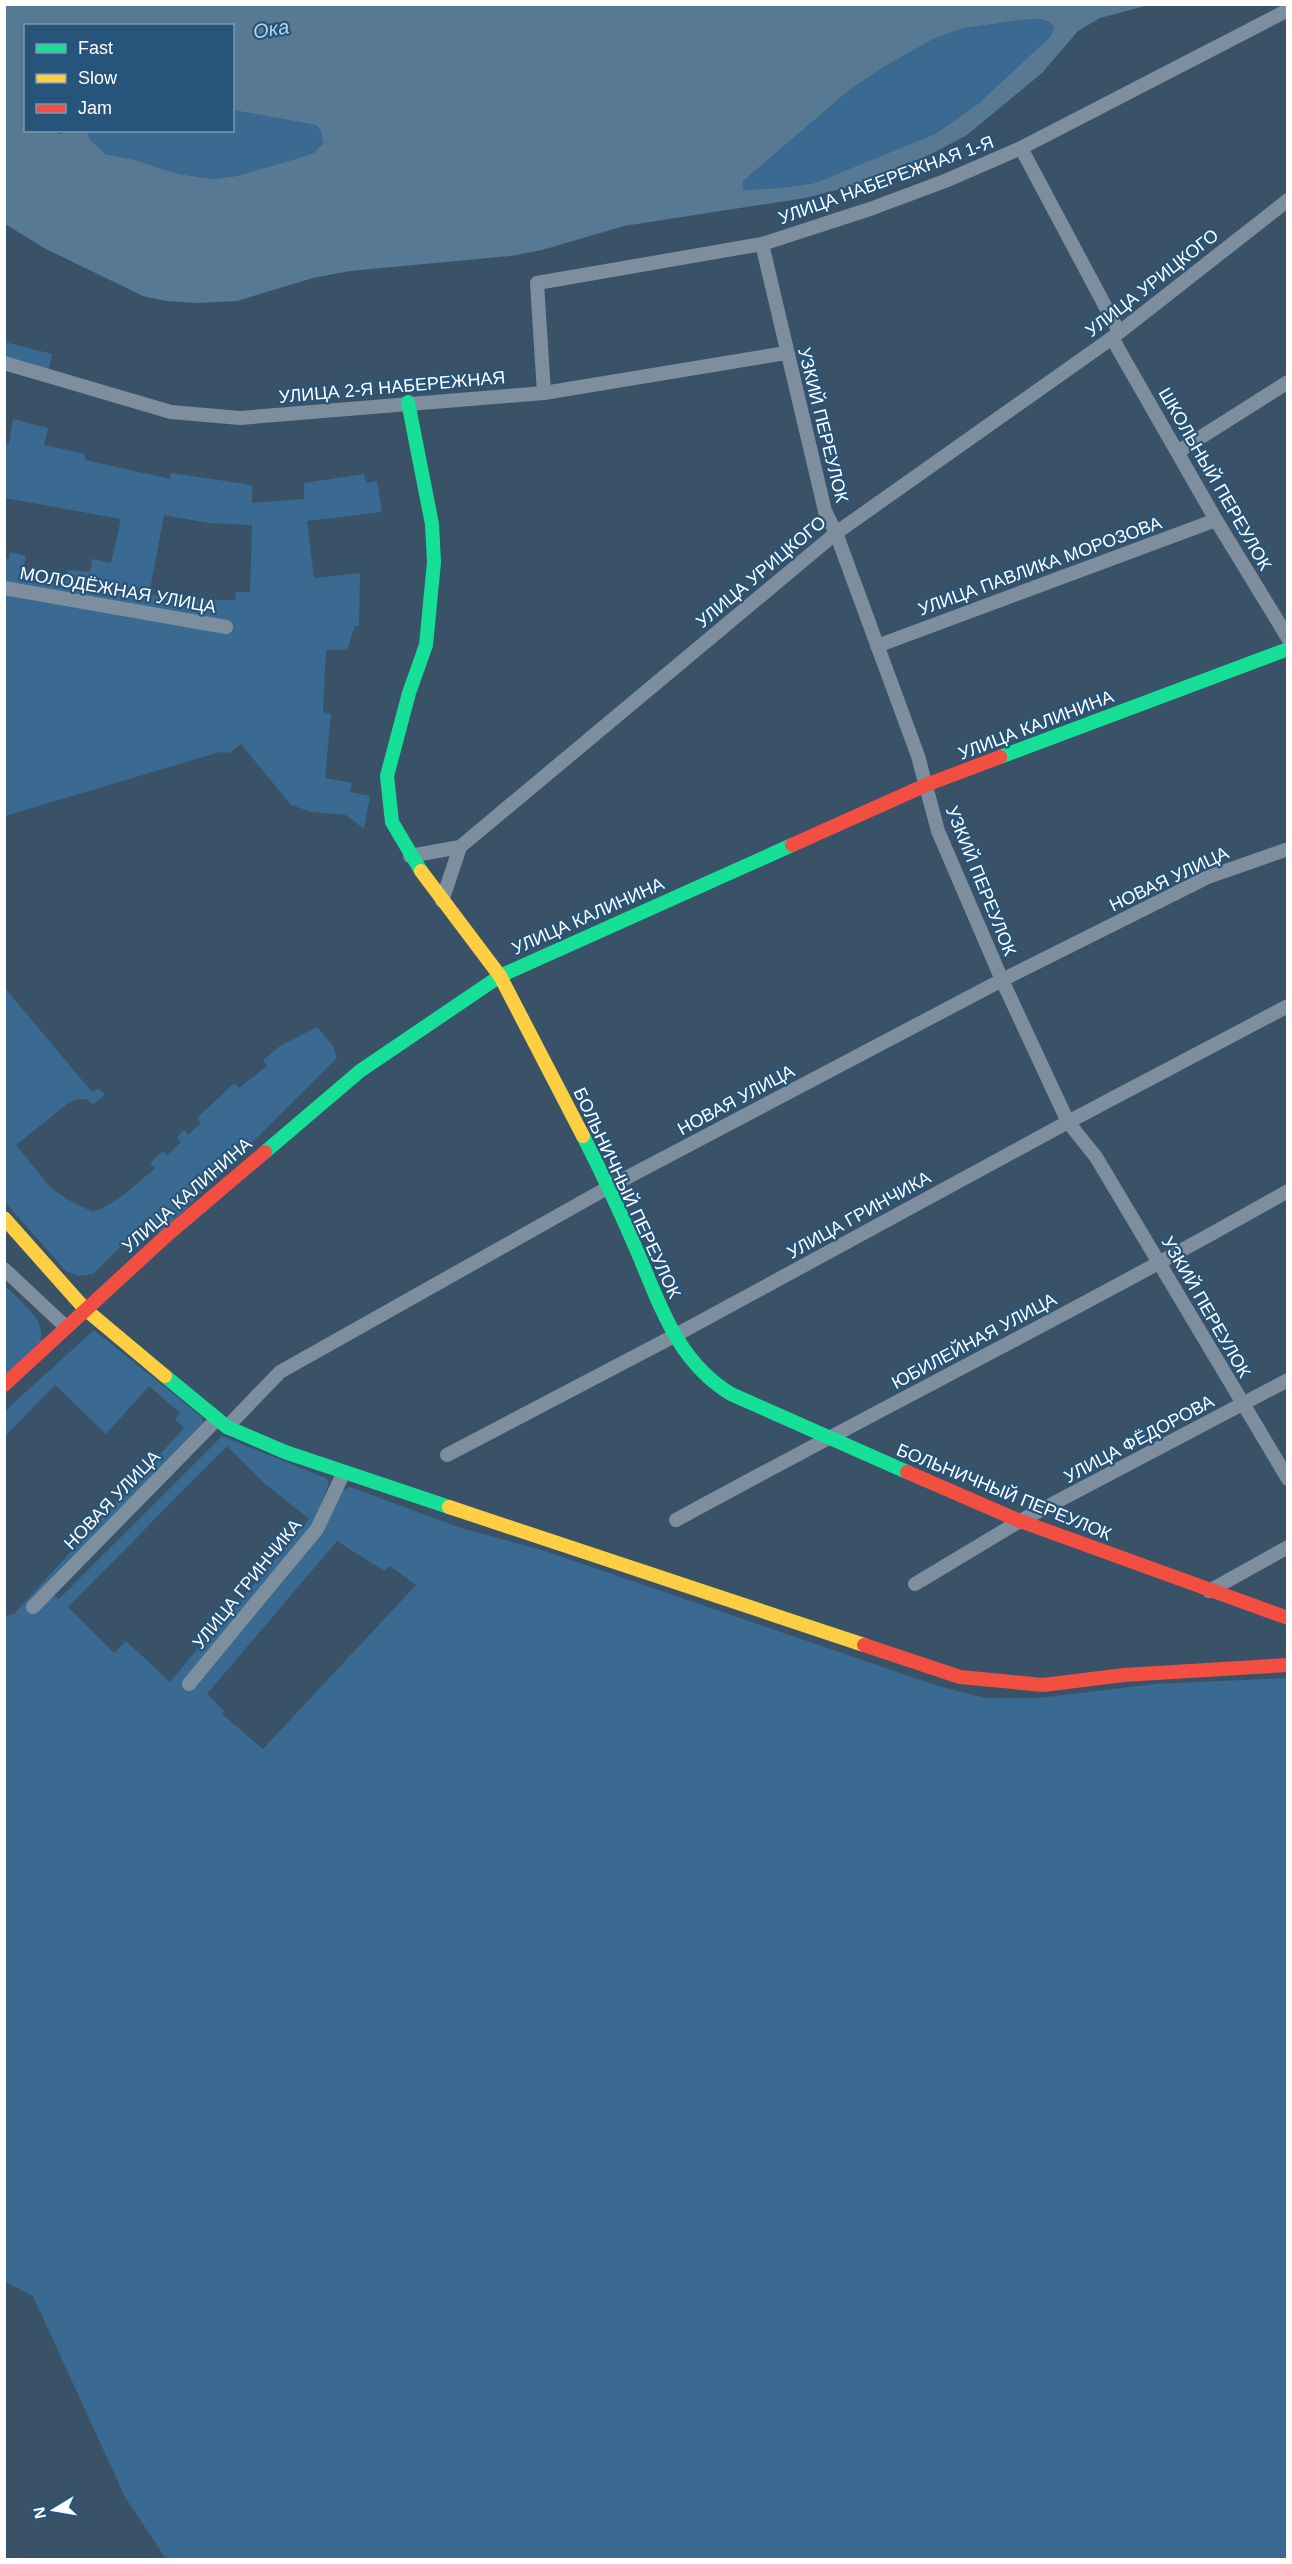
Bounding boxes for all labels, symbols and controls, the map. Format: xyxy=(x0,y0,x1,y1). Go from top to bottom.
water label: Ока xyxy=(251,15,291,43)
legend xyxy=(24,24,234,132)
text: Fast xyxy=(78,38,113,58)
text: Slow xyxy=(78,68,118,88)
text: Jam xyxy=(78,98,112,118)
street label: УЛИЦА НАБЕРЕЖНАЯ 1-Я xyxy=(776,132,996,228)
street label: УЛИЦА УРИЦКОГО xyxy=(1082,225,1222,341)
street label: УЗКИЙ ПЕРЕУЛОК xyxy=(794,345,853,505)
street label: УЛИЦА 2-Я НАБЕРЕЖНАЯ xyxy=(278,367,506,407)
street label: ШКОЛЬНЫЙ ПЕРЕУЛОК xyxy=(1155,384,1277,574)
street label: УЛИЦА УРИЦКОГО xyxy=(692,512,830,632)
street label: УЛИЦА ПАВЛИКА МОРОЗОВА xyxy=(916,513,1164,619)
street label: МОЛОДЁЖНАЯ УЛИЦА xyxy=(18,563,218,617)
street label: УЛИЦА КАЛИНИНА xyxy=(956,686,1116,764)
street label: УЗКИЙ ПЕРЕУЛОК xyxy=(942,803,1021,959)
street label: НОВАЯ УЛИЦА xyxy=(1106,843,1232,915)
street label: УЛИЦА КАЛИНИНА xyxy=(509,873,667,959)
street label: НОВАЯ УЛИЦА xyxy=(674,1061,798,1139)
street label: БОЛЬНИЧНЫЙ ПЕРЕУЛОК xyxy=(569,1084,686,1302)
street label: УЛИЦА КАЛИНИНА xyxy=(118,1133,256,1257)
street label: УЛИЦА ГРИНЧИКА xyxy=(784,1167,934,1263)
street label: УЗКИЙ ПЕРЕУЛОК xyxy=(1157,1232,1256,1381)
street label: ЮБИЛЕЙНАЯ УЛИЦА xyxy=(888,1288,1060,1393)
street label: УЛИЦА ФЁДОРОВА xyxy=(1061,1391,1217,1487)
street label: БОЛЬНИЧНЫЙ ПЕРЕУЛОК xyxy=(894,1439,1115,1545)
street label: НОВАЯ УЛИЦА xyxy=(60,1447,164,1553)
street label: УЛИЦА ГРИНЧИКА xyxy=(189,1515,305,1653)
north arrow xyxy=(24,2480,84,2540)
text: N xyxy=(30,2505,49,2520)

